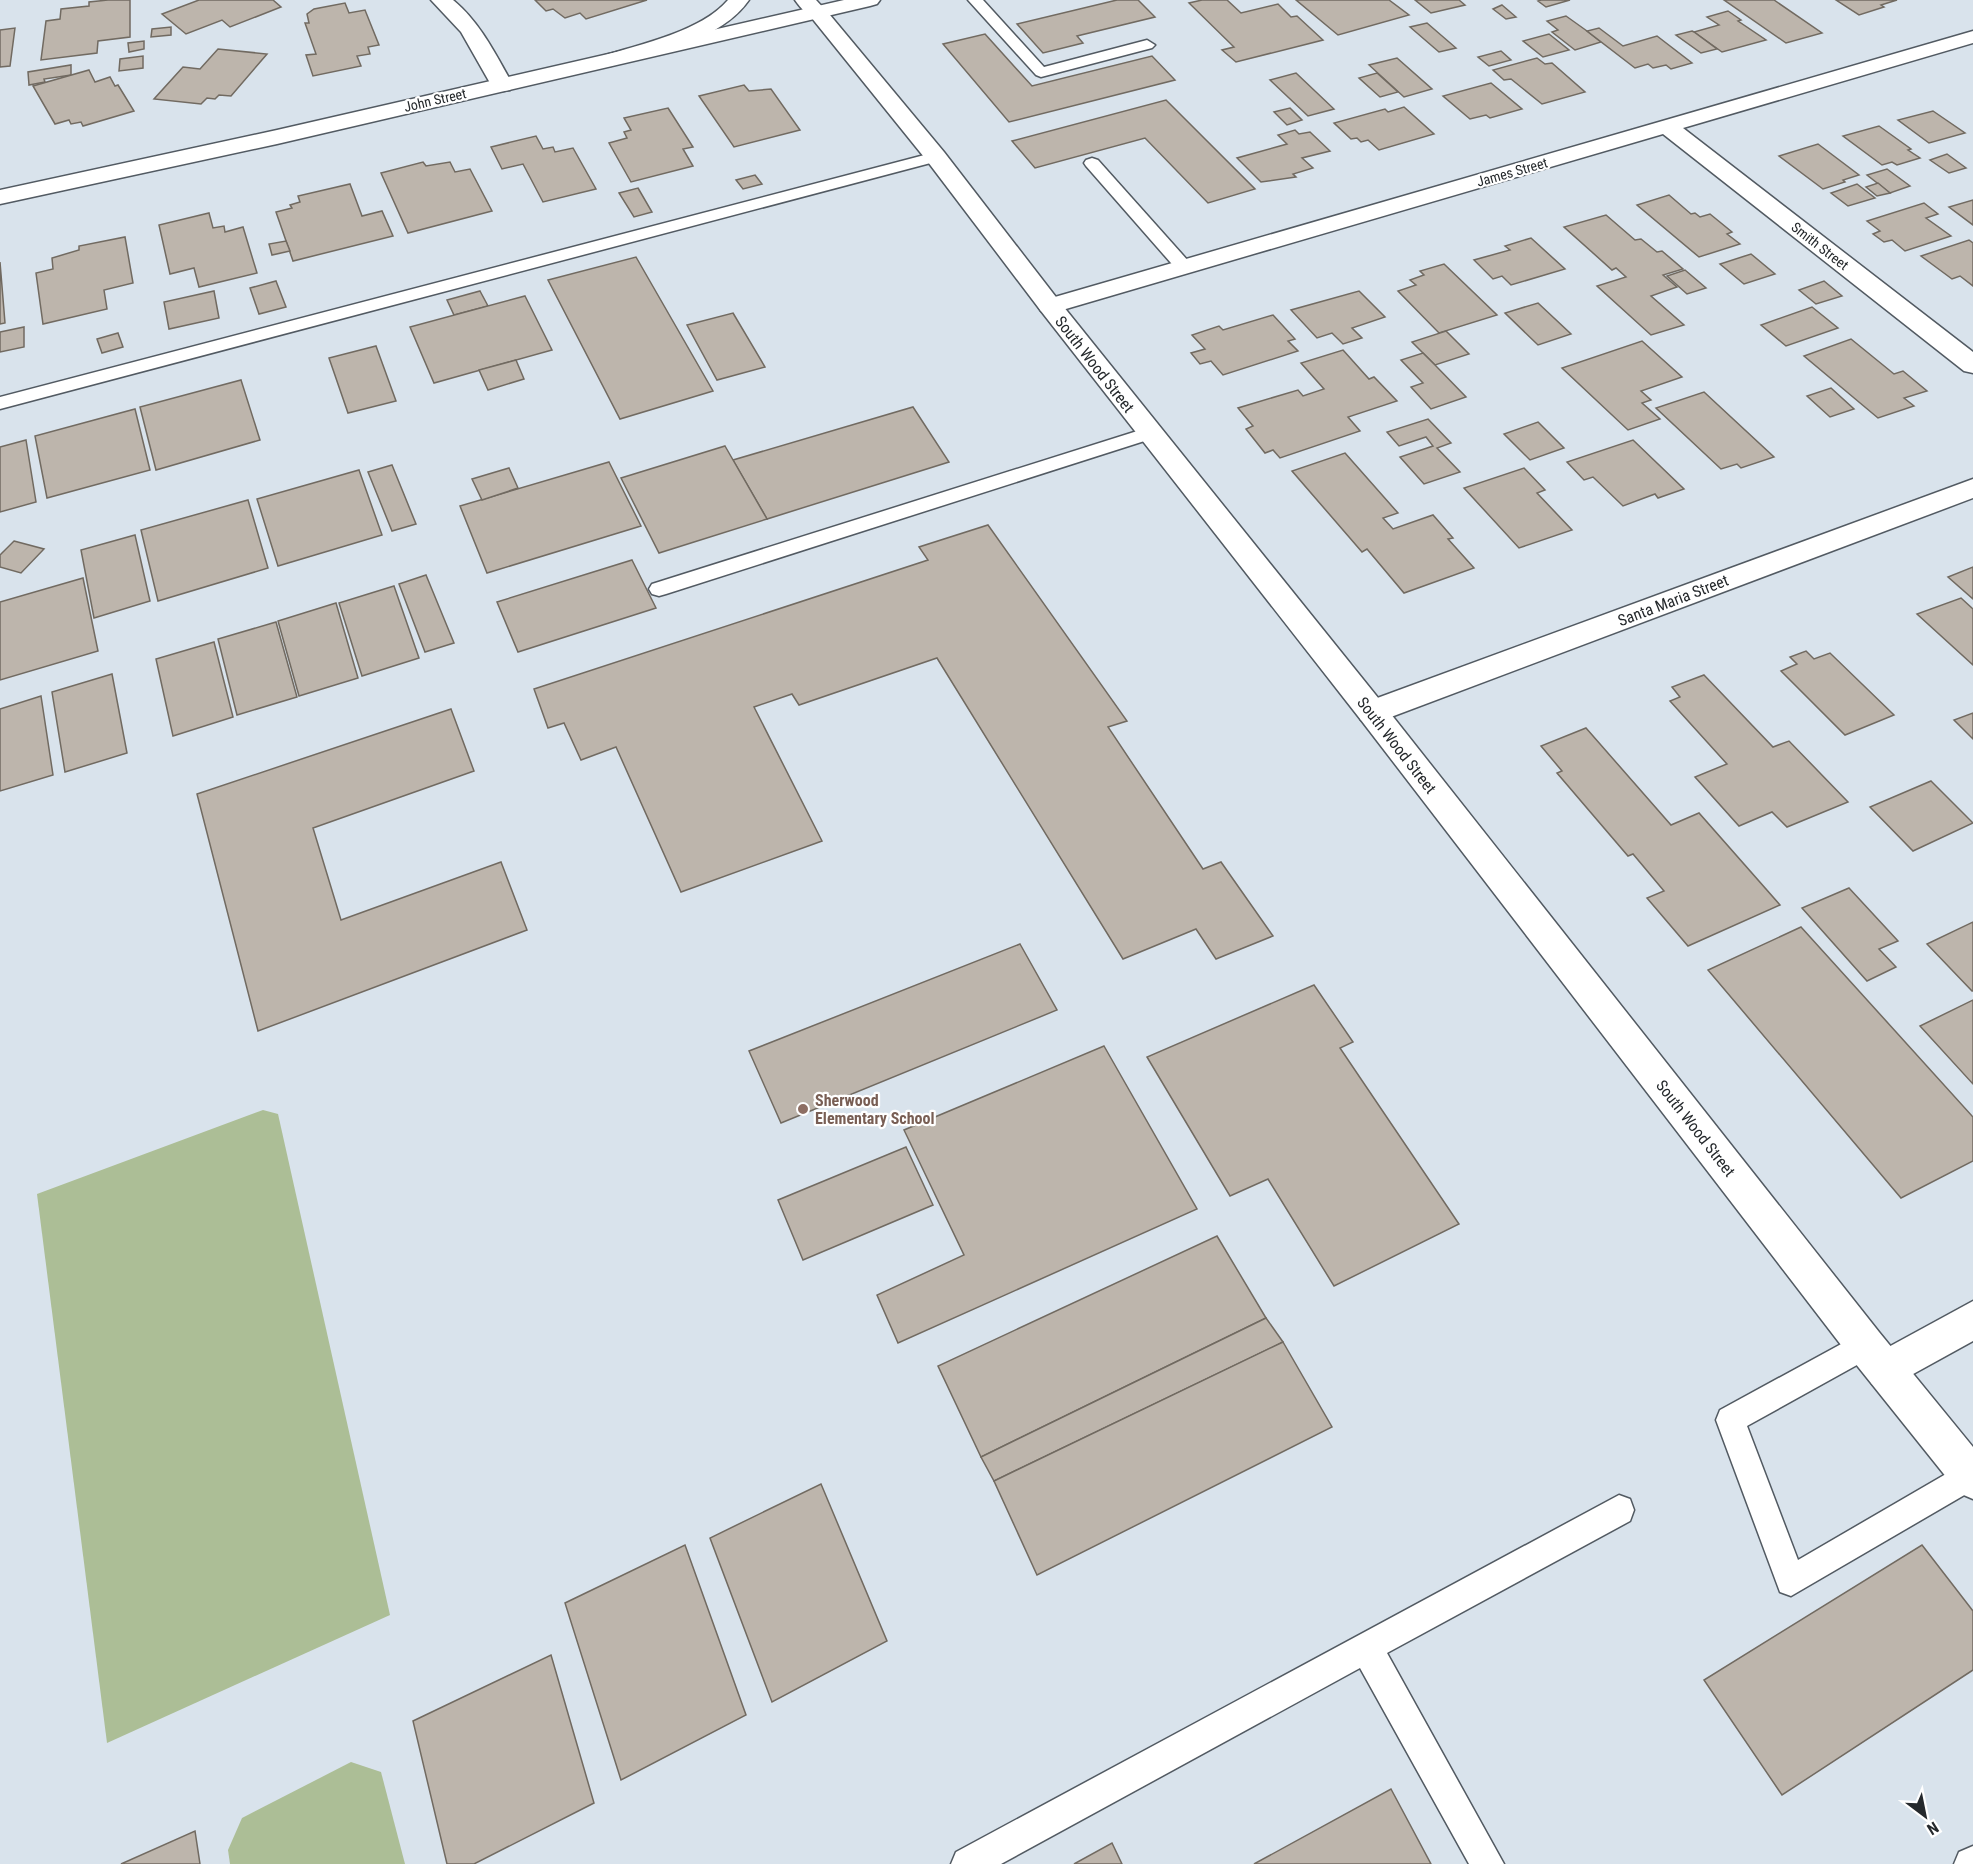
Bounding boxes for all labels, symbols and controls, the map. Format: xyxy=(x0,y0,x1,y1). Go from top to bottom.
street label: John Street xyxy=(402,85,468,115)
street label: James Street xyxy=(1475,154,1549,190)
street label: Smith Street xyxy=(1788,219,1852,273)
street label: South Wood Street xyxy=(1051,312,1138,417)
street label: Santa Maria Street xyxy=(1615,571,1731,630)
street label: South Wood Street xyxy=(1353,693,1440,798)
street label: South Wood Street xyxy=(1652,1076,1739,1181)
place label: Sherwood Elementary School xyxy=(815,1091,934,1128)
marker: Sherwood Elementary School xyxy=(796,1102,810,1116)
north arrow xyxy=(1895,1786,1955,1846)
text: N xyxy=(1923,1818,1942,1839)

